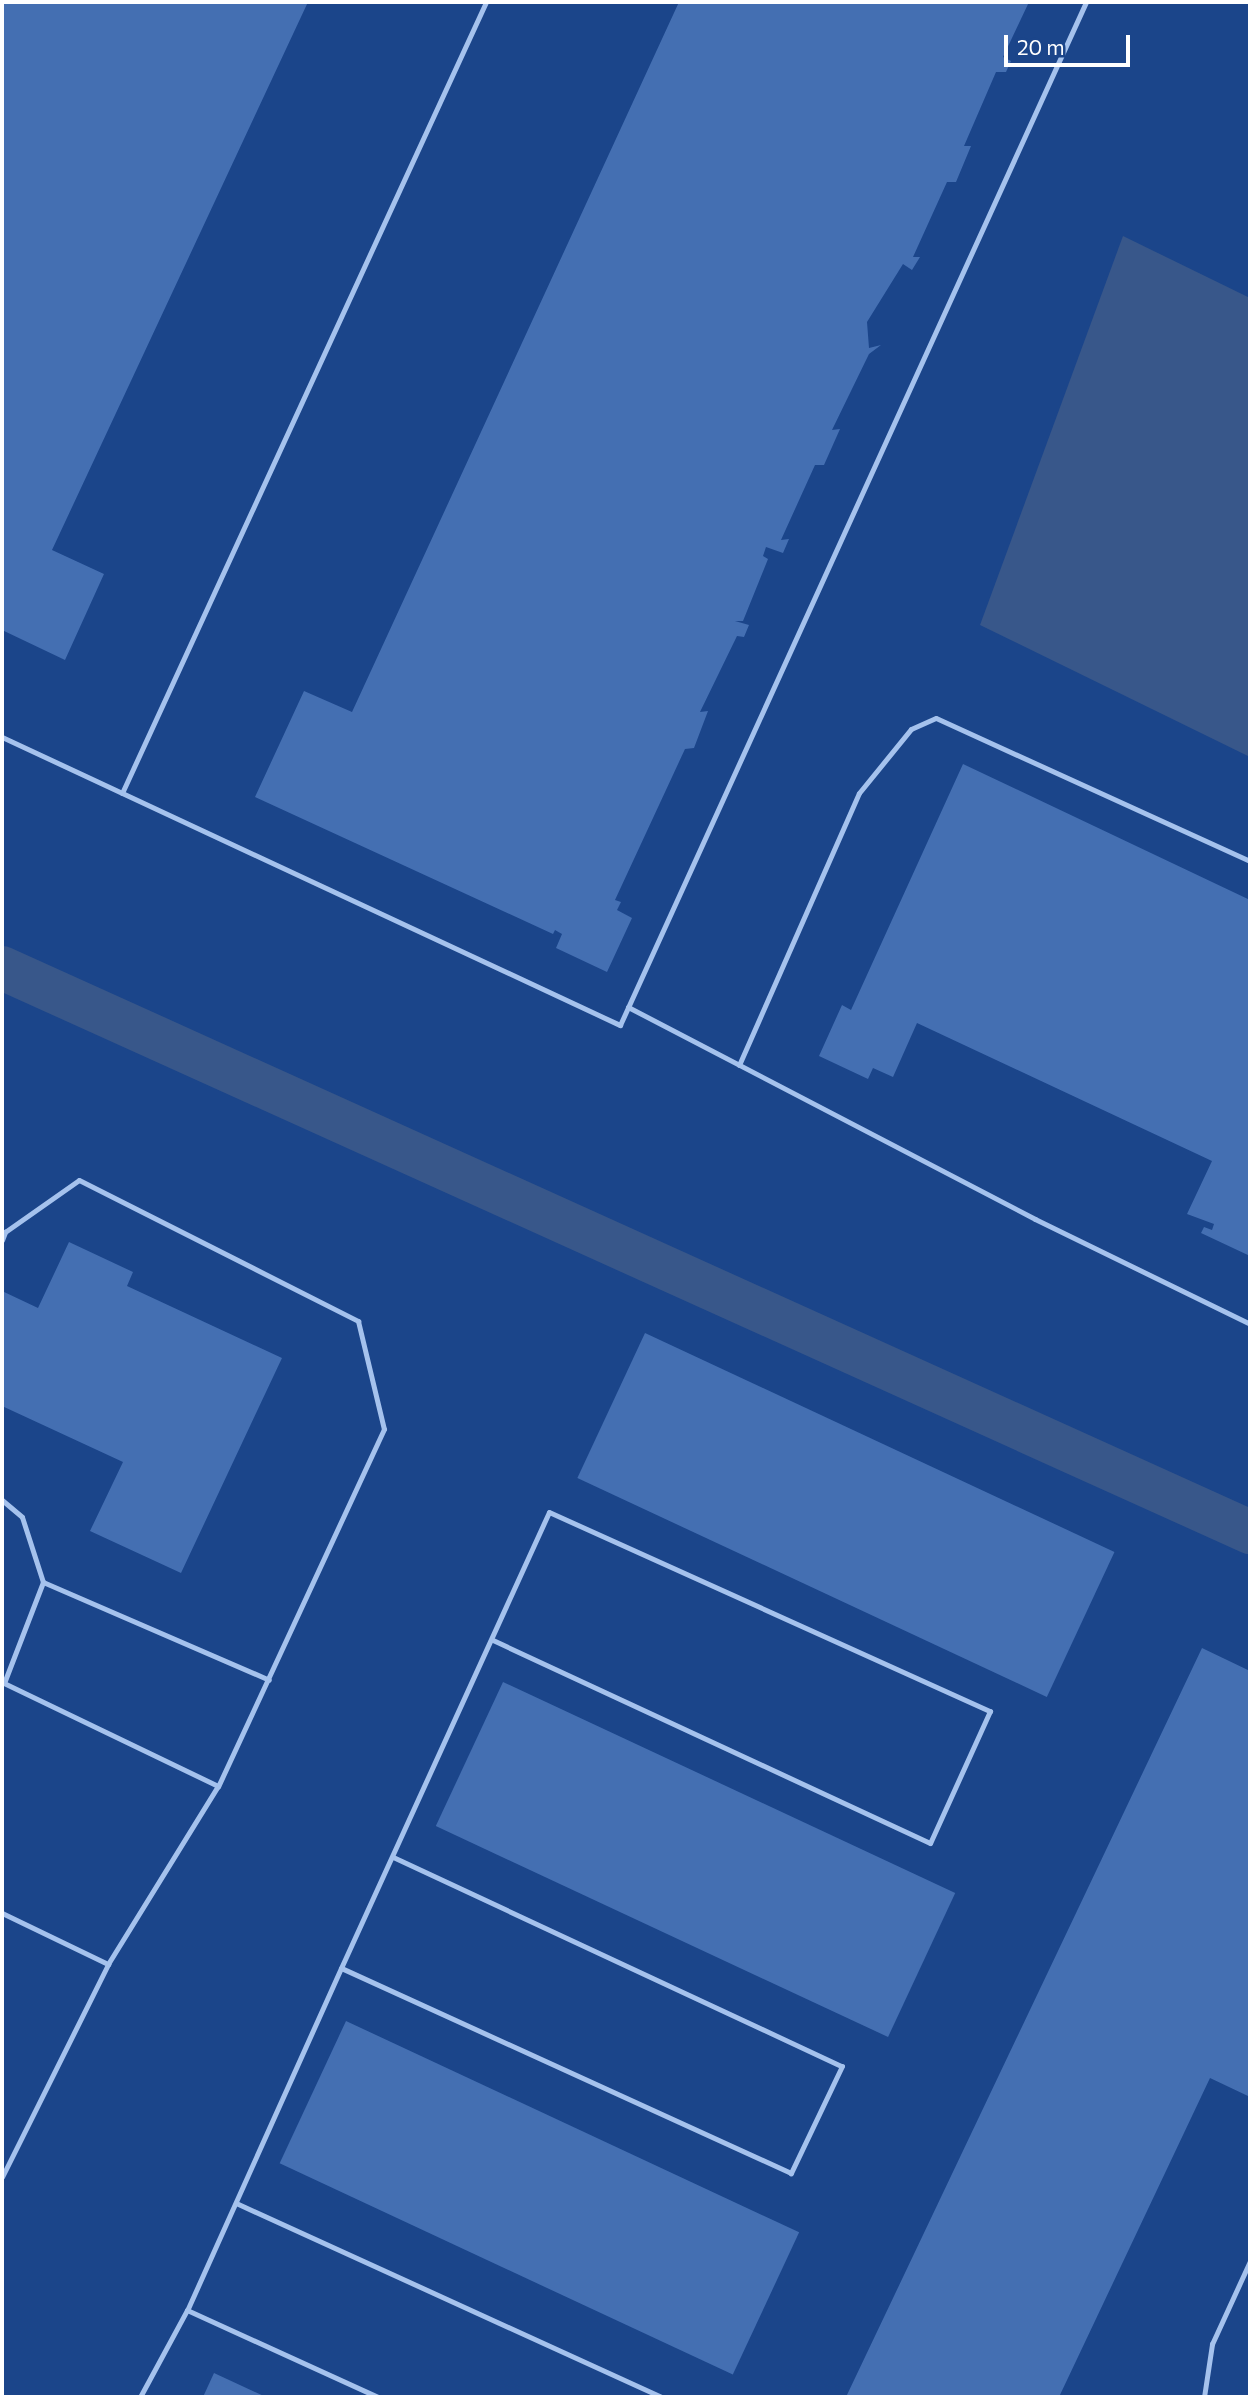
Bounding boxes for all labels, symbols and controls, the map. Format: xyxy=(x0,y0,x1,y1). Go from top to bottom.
scale bar xyxy=(1007,21,1133,65)
text: 20 m xyxy=(1017,34,1065,59)

